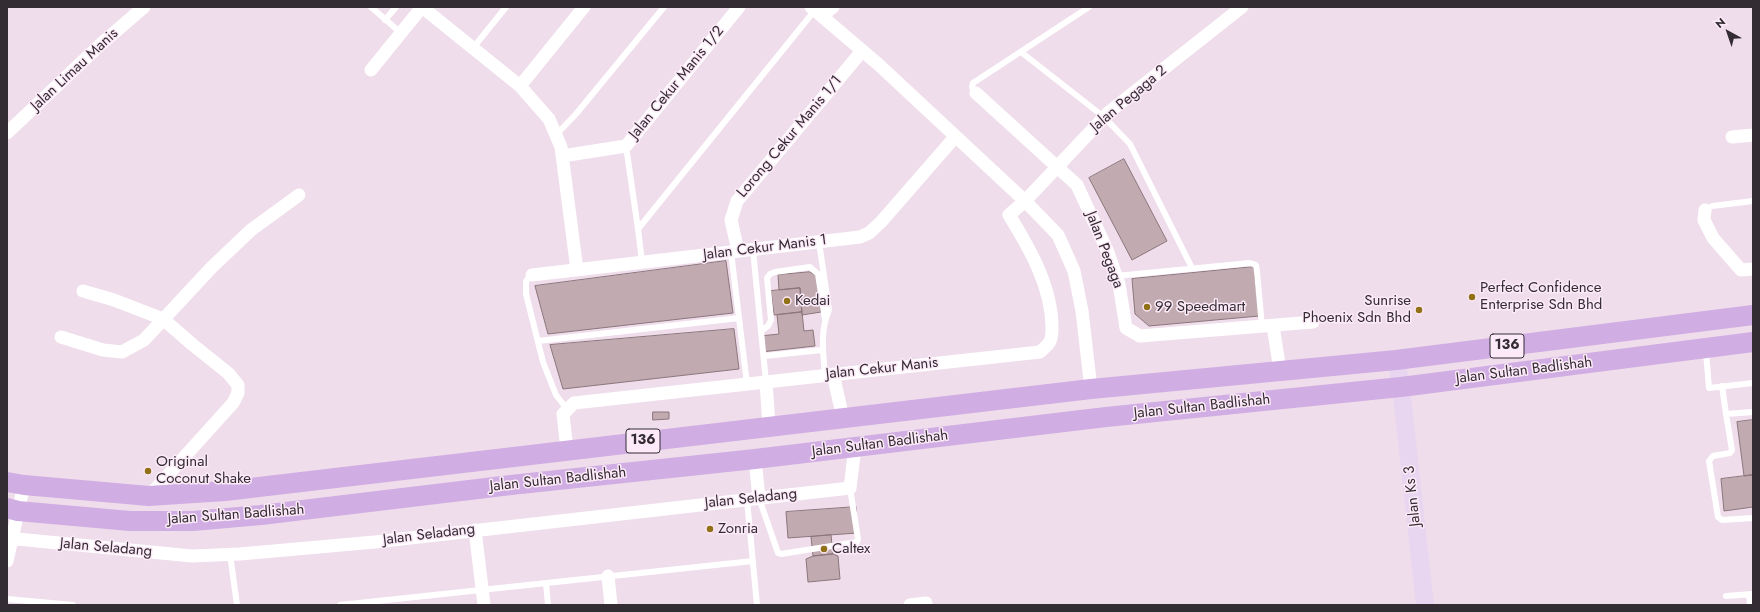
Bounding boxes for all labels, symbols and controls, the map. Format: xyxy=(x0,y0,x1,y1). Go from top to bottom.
north arrow xyxy=(1708,12,1748,52)
text: N xyxy=(1712,14,1729,32)
street label: Jalan Cekur Manis 1/2 xyxy=(626,23,728,143)
street label: Jalan Limau Manis xyxy=(28,25,122,115)
street label: Jalan Pegaga 2 xyxy=(1087,62,1171,136)
street label: Lorong Cekur Manis 1/1 xyxy=(734,72,846,202)
street label: Jalan Pegaga xyxy=(1081,209,1127,291)
street label: Jalan Cekur Manis 1 xyxy=(702,231,828,265)
place label: Perfect Confidence Enterprise Sdn Bhd xyxy=(1480,279,1602,314)
place label: Kedai xyxy=(795,292,830,310)
place label: Sunrise Phoenix Sdn Bhd xyxy=(1302,292,1411,327)
marker: Perfect Confidence Enterprise Sdn Bhd xyxy=(1467,292,1477,302)
marker: Kedai xyxy=(782,296,792,306)
place label: 99 Speedmart xyxy=(1155,298,1245,316)
marker: 99 Speedmart xyxy=(1142,302,1152,312)
marker: Sunrise Phoenix Sdn Bhd xyxy=(1414,305,1424,315)
road number: 136 xyxy=(1490,334,1524,358)
street label: Jalan Cekur Manis xyxy=(825,354,939,384)
street label: Jalan Sultan Badlishah xyxy=(1455,354,1593,388)
street label: Jalan Sultan Badlishah xyxy=(1133,391,1271,423)
street label: Jalan Sultan Badlishah xyxy=(811,427,949,461)
road number: 136 xyxy=(626,429,660,453)
place label: Original Coconut Shake xyxy=(156,453,251,488)
street label: Jalan Sultan Badlishah xyxy=(489,464,627,496)
street label: Jalan Ks 3 xyxy=(1401,465,1425,527)
marker: Original Coconut Shake xyxy=(143,466,153,476)
street label: Jalan Seladang xyxy=(704,485,798,513)
street label: Jalan Sultan Badlishah xyxy=(167,501,305,529)
street label: Jalan Seladang xyxy=(382,520,476,550)
place label: Zonria xyxy=(718,520,758,538)
marker: Zonria xyxy=(705,524,715,534)
street label: Jalan Seladang xyxy=(59,535,153,561)
place label: Caltex xyxy=(832,540,870,558)
marker: Caltex xyxy=(819,544,829,554)

